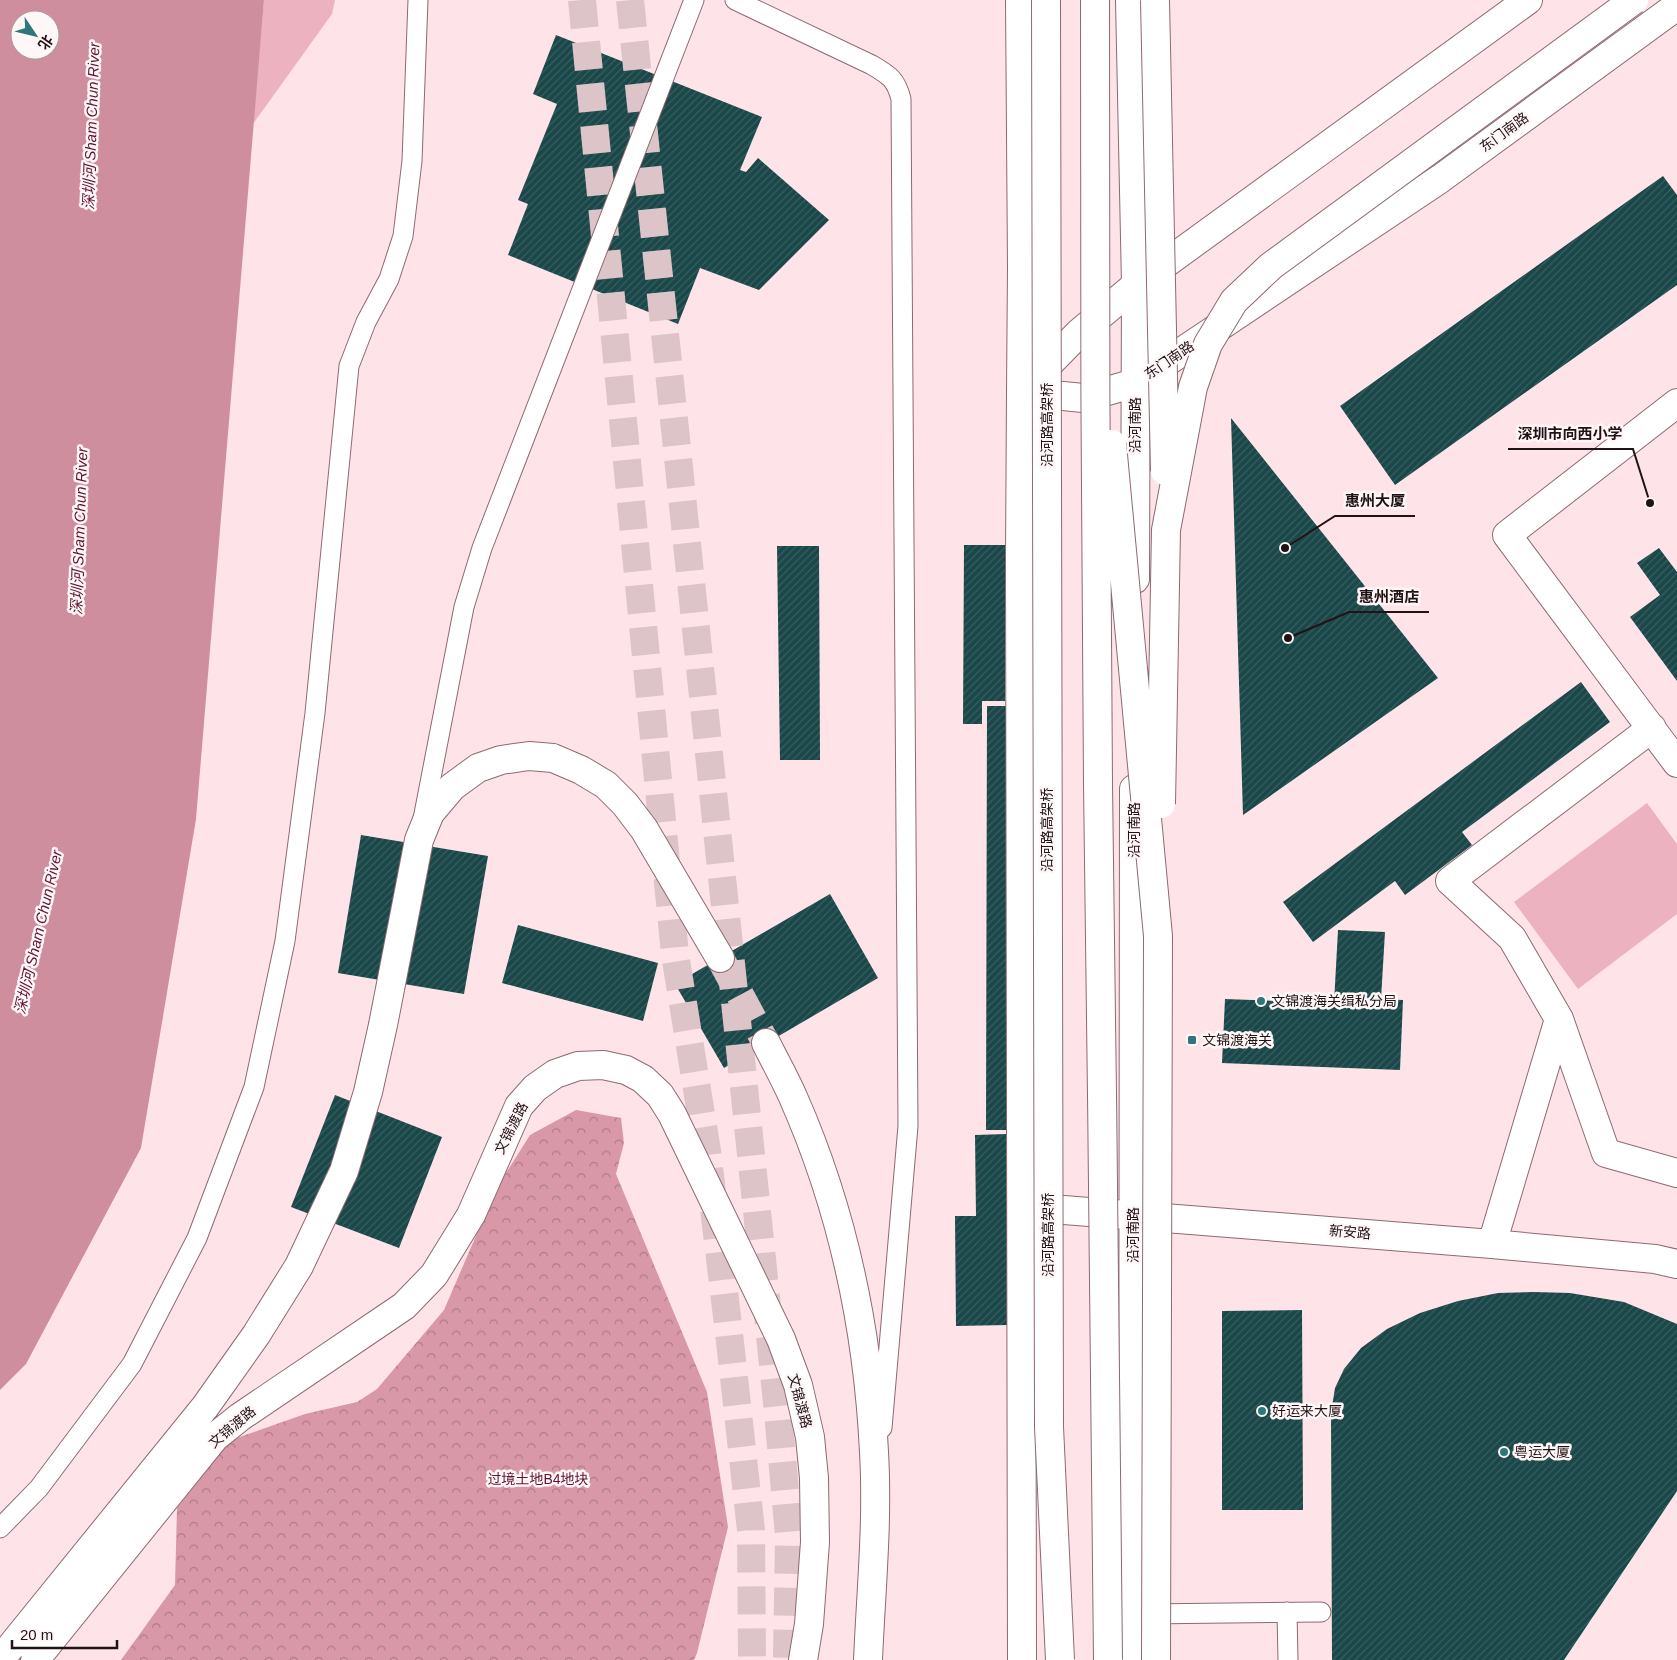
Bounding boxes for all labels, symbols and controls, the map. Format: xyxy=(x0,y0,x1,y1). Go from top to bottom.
north arrow xyxy=(10,10,60,60)
text: 北 xyxy=(35,32,56,53)
water label: 深圳河 Sham Chun River xyxy=(80,41,102,210)
street label: 东门南路 xyxy=(1477,109,1531,155)
street label: 东门南路 xyxy=(1141,338,1197,382)
street label: 沿河路高架桥 xyxy=(1039,383,1055,467)
street label: 沿河南路 xyxy=(1127,397,1143,453)
callout: 深圳市向西小学 xyxy=(1508,419,1633,449)
text: 深圳市向西小学 xyxy=(1517,425,1623,442)
water label: 深圳河 Sham Chun River xyxy=(68,446,90,615)
callout: 惠州大厦 xyxy=(1335,486,1415,516)
text: 惠州大厦 xyxy=(1345,492,1405,509)
callout: 惠州酒店 xyxy=(1349,582,1429,612)
text: 惠州酒店 xyxy=(1359,588,1419,605)
street label: 沿河路高架桥 xyxy=(1039,788,1055,872)
street label: 沿河南路 xyxy=(1126,802,1142,858)
water label: 深圳河 Sham Chun River xyxy=(11,847,65,1016)
place label: 文锦渡海关缉私分局 xyxy=(1271,993,1397,1009)
marker: 文锦渡海关缉私分局 xyxy=(1255,995,1267,1007)
place label: 文锦渡海关 xyxy=(1202,1032,1272,1048)
marker: 文锦渡海关 xyxy=(1186,1034,1198,1046)
street label: 文锦渡路 xyxy=(491,1099,531,1157)
street label: 沿河路高架桥 xyxy=(1040,1193,1056,1277)
street label: 沿河南路 xyxy=(1125,1207,1141,1263)
street label: 新安路 xyxy=(1328,1222,1372,1242)
street label: 文锦渡路 xyxy=(785,1372,815,1430)
street label: 文锦渡路 xyxy=(205,1403,259,1451)
place label: 好运来大厦 xyxy=(1272,1403,1342,1419)
marker: 好运来大厦 xyxy=(1256,1405,1268,1417)
place label: 粤运大厦 xyxy=(1514,1444,1570,1460)
marker: 粤运大厦 xyxy=(1498,1446,1510,1458)
park label: 过境土地B4地块 xyxy=(487,1471,589,1487)
scale bar xyxy=(12,1618,118,1650)
text: 20 m xyxy=(20,1626,53,1643)

